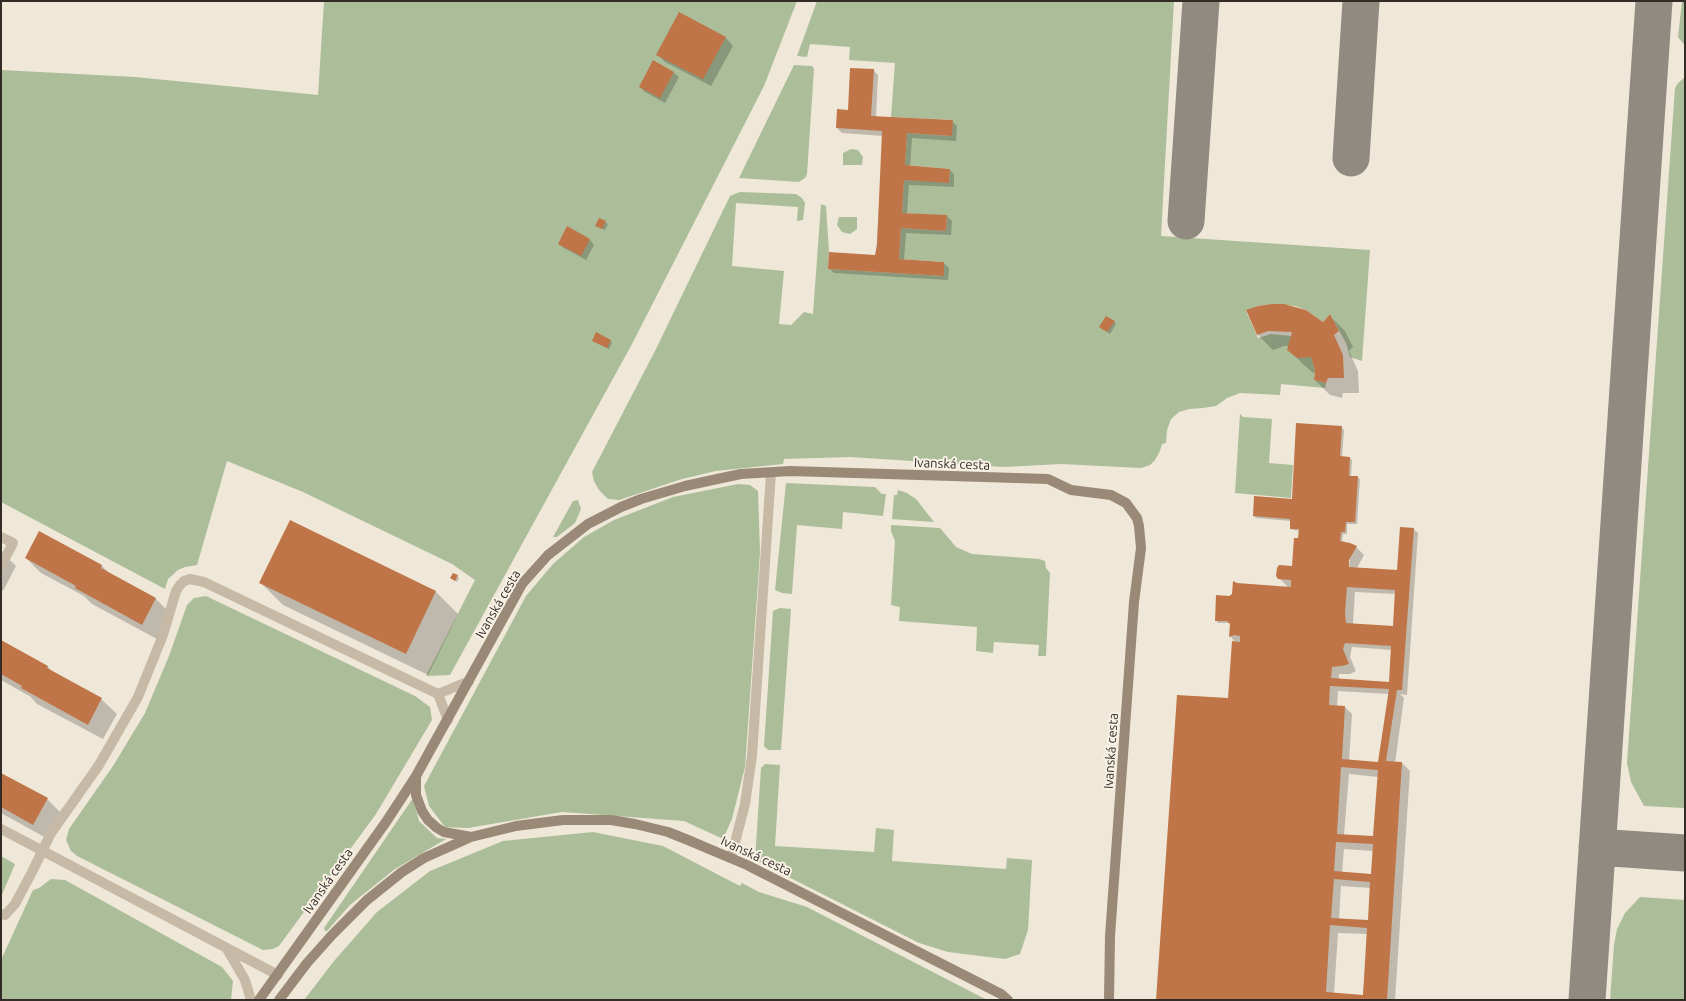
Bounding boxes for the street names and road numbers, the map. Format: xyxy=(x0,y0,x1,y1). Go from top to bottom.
street label: Ivanská cesta xyxy=(914,455,990,473)
street label: Ivanská cesta xyxy=(472,567,524,641)
street label: Ivanská cesta xyxy=(1101,712,1121,790)
street label: Ivanská cesta xyxy=(718,833,794,879)
street label: Ivanská cesta xyxy=(300,845,356,917)

